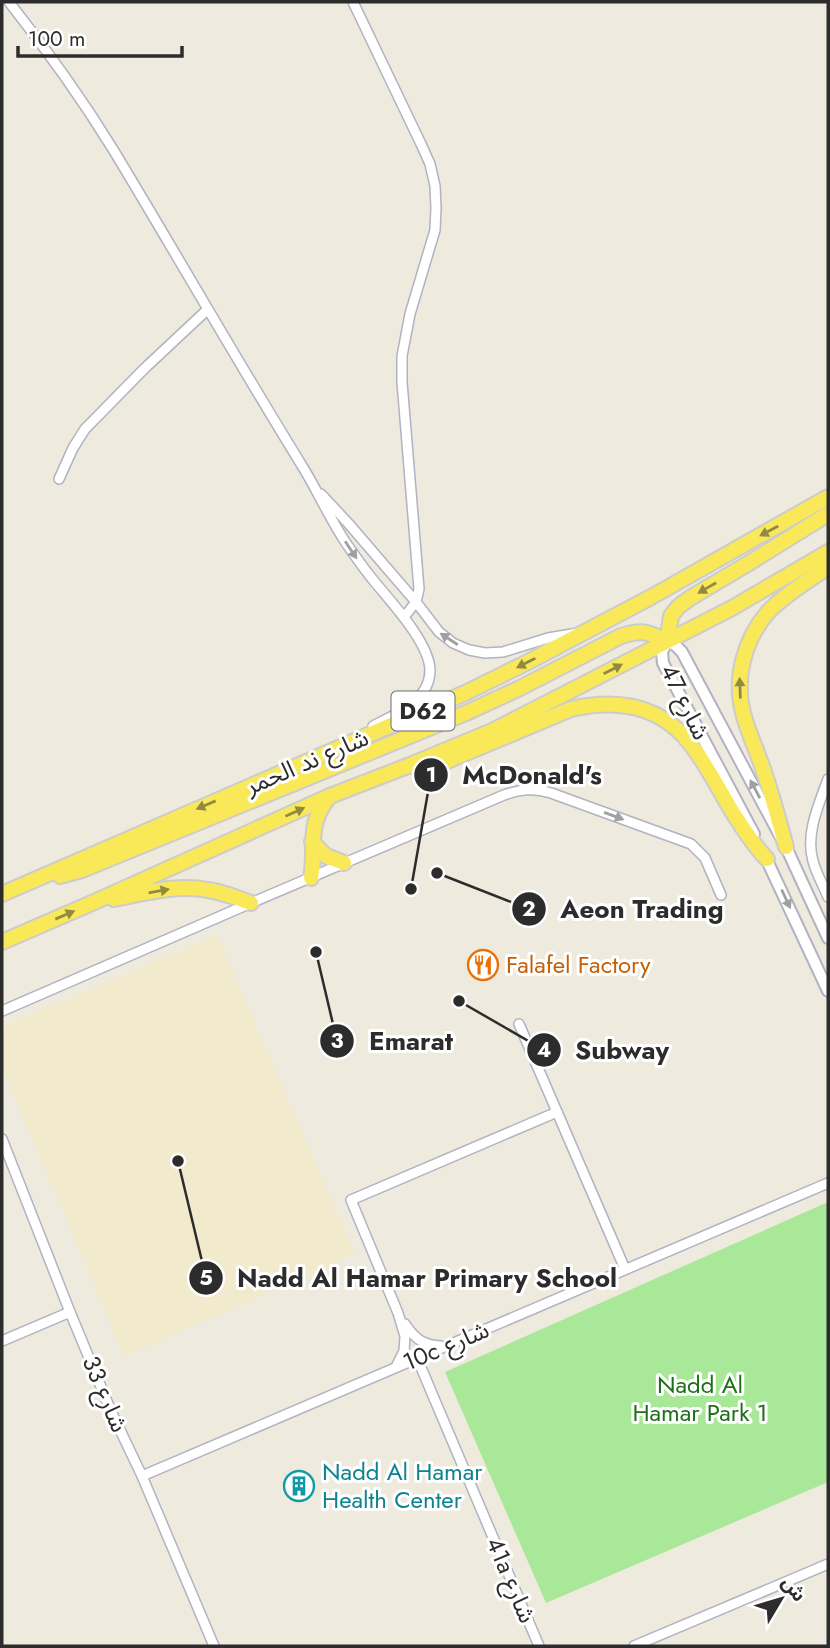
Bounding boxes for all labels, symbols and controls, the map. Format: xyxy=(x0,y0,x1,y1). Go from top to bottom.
scale bar xyxy=(18,14,182,58)
text: 100 m xyxy=(28,24,85,54)
one-way arrow xyxy=(759,525,779,536)
one-way arrow xyxy=(344,541,358,559)
one-way arrow xyxy=(698,582,717,594)
one-way arrow xyxy=(439,632,459,645)
one-way arrow xyxy=(516,657,536,668)
street label: شارع 47 xyxy=(652,658,719,746)
one-way arrow xyxy=(604,663,624,675)
one-way arrow xyxy=(735,677,746,699)
road number: D62 xyxy=(392,692,454,730)
street label: شارع ند الحمر xyxy=(239,720,374,804)
callout: McDonald's xyxy=(413,752,616,799)
text: McDonald's xyxy=(462,756,602,794)
text: 1 xyxy=(426,760,436,790)
one-way arrow xyxy=(749,779,761,798)
one-way arrow xyxy=(196,800,217,811)
one-way arrow xyxy=(284,806,305,817)
one-way arrow xyxy=(604,810,625,821)
one-way arrow xyxy=(149,885,171,896)
callout: Aeon Trading xyxy=(512,885,738,932)
one-way arrow xyxy=(780,889,792,909)
text: Aeon Trading xyxy=(559,890,724,928)
text: 2 xyxy=(522,894,536,924)
one-way arrow xyxy=(54,909,75,920)
place label: Falafel Factory xyxy=(506,947,651,982)
restaurant icon: Falafel Factory xyxy=(466,948,500,982)
callout: Emarat xyxy=(320,1017,467,1064)
text: Emarat xyxy=(369,1022,454,1060)
text: 3 xyxy=(330,1026,344,1056)
callout: Subway xyxy=(526,1026,683,1073)
text: Subway xyxy=(575,1031,669,1069)
text: 4 xyxy=(537,1035,551,1065)
callout: Nadd Al Hamar Primary School xyxy=(188,1255,631,1302)
text: Nadd Al Hamar Primary School xyxy=(237,1259,617,1297)
text: 5 xyxy=(199,1263,213,1293)
street label: 10c شارع xyxy=(397,1312,494,1379)
street label: شارع 33 xyxy=(74,1350,137,1438)
park label: Nadd Al Hamar Park 1 xyxy=(632,1367,768,1430)
place label: Nadd Al Hamar Health Center xyxy=(322,1454,483,1517)
building icon: Nadd Al Hamar Health Center xyxy=(282,1469,316,1503)
street label: 41a شارع xyxy=(478,1531,545,1628)
north arrow xyxy=(746,1564,816,1634)
text: ش xyxy=(775,1570,813,1607)

